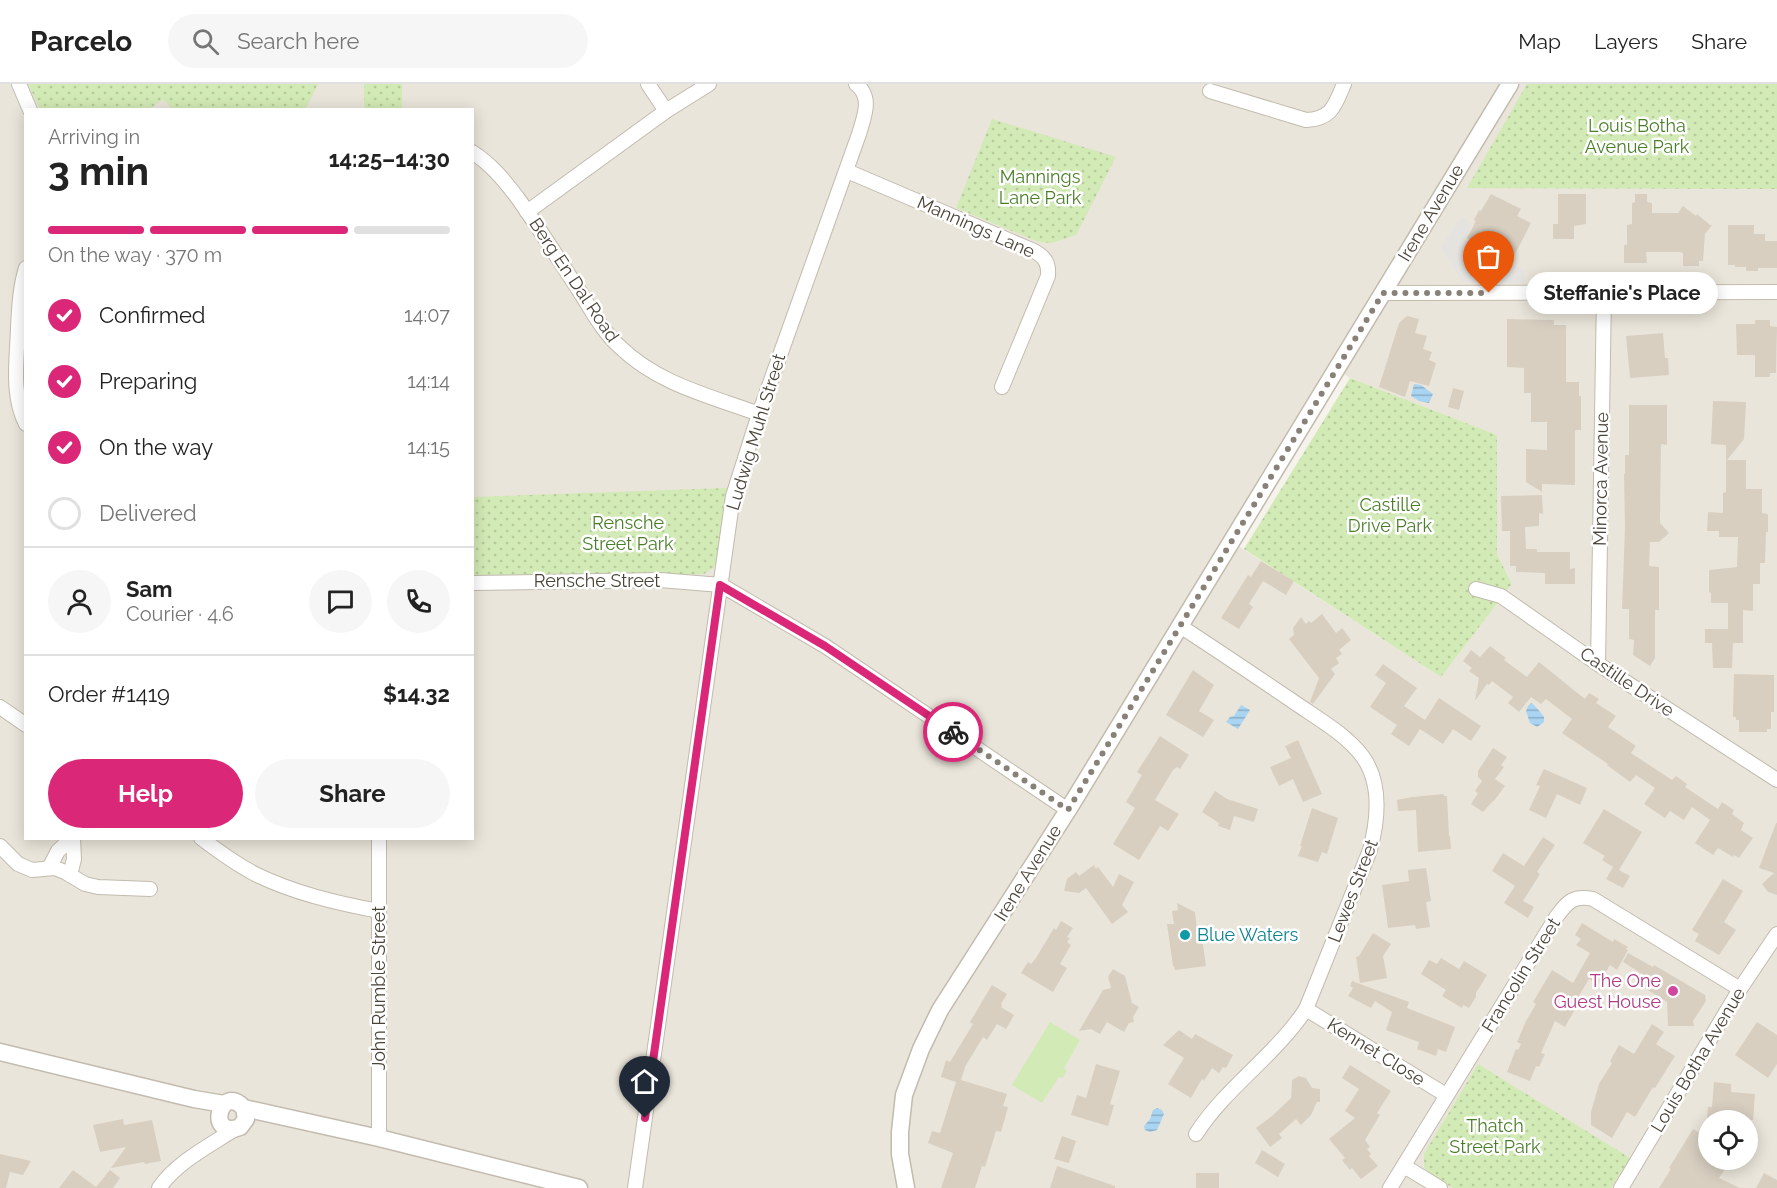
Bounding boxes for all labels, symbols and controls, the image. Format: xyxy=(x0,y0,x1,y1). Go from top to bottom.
search box xyxy=(168,14,588,68)
text: Parcelo xyxy=(30,25,132,58)
icon: search xyxy=(189,25,222,58)
text: Search here xyxy=(237,28,359,54)
text: Map xyxy=(1518,29,1561,54)
text: Layers xyxy=(1594,29,1658,54)
text: Share xyxy=(1691,29,1747,54)
park label: Louis Botha Avenue Park xyxy=(1585,115,1690,157)
text: Arriving in xyxy=(48,125,140,149)
text: 14:25–14:30 xyxy=(329,146,450,172)
text: 3 min xyxy=(48,148,149,194)
street label: Irene Avenue xyxy=(1393,160,1468,265)
park label: Mannings Lane Park xyxy=(999,166,1082,208)
street label: Mannings Lane xyxy=(914,191,1039,262)
street label: Berg En Dal Road xyxy=(525,214,624,346)
pin xyxy=(1463,231,1514,293)
icon: bag xyxy=(1472,240,1505,273)
text: On the way · 370 m xyxy=(48,243,222,267)
callout: Steffanie's Place xyxy=(1525,272,1717,314)
text: Steffanie's Place xyxy=(1543,281,1701,305)
icon: check xyxy=(48,299,81,332)
text: Confirmed xyxy=(99,302,206,328)
text: 14:07 xyxy=(404,303,450,327)
street label: Ludwig Muhl Street xyxy=(722,351,789,513)
icon: check xyxy=(48,365,81,398)
text: Preparing xyxy=(99,368,197,394)
text: 14:14 xyxy=(407,369,450,393)
street label: Minorca Avenue xyxy=(1589,411,1612,546)
icon: check xyxy=(48,431,81,464)
text: On the way xyxy=(99,434,213,460)
text: 14:15 xyxy=(407,435,450,459)
park label: Castille Drive Park xyxy=(1348,494,1433,536)
text: Delivered xyxy=(99,500,197,526)
park label: Rensche Street Park xyxy=(582,512,674,554)
button: person xyxy=(48,570,111,633)
button: chat xyxy=(309,570,372,633)
button: phone xyxy=(387,570,450,633)
street label: Rensche Street xyxy=(534,570,660,591)
text: Sam xyxy=(126,576,173,602)
text: Courier · 4.6 xyxy=(126,602,234,626)
street label: Castille Drive xyxy=(1576,642,1679,721)
text: Order #1419 xyxy=(48,681,170,707)
text: $14.32 xyxy=(383,681,450,707)
courier xyxy=(923,702,983,762)
icon: bike xyxy=(937,716,970,749)
button: Help xyxy=(48,759,243,828)
button: Share xyxy=(255,759,450,828)
street label: Irene Avenue xyxy=(990,820,1066,925)
street label: Lewes Street xyxy=(1323,836,1382,945)
street label: John Rumble Street xyxy=(368,906,389,1070)
street label: Francolin Street xyxy=(1477,914,1564,1036)
place label: Blue Waters xyxy=(1197,924,1298,945)
marker: Blue Waters xyxy=(1178,928,1192,942)
place label: The One Guest House xyxy=(1554,970,1661,1012)
street label: Louis Botha Avenue xyxy=(1646,983,1749,1136)
marker: The One Guest House xyxy=(1666,984,1680,998)
street label: Kennet Close xyxy=(1324,1013,1429,1090)
pin xyxy=(619,1056,670,1118)
icon: home xyxy=(628,1065,661,1098)
map controls xyxy=(1698,1110,1758,1170)
button: locate xyxy=(1698,1110,1758,1170)
park label: Thatch Street Park xyxy=(1449,1115,1541,1157)

